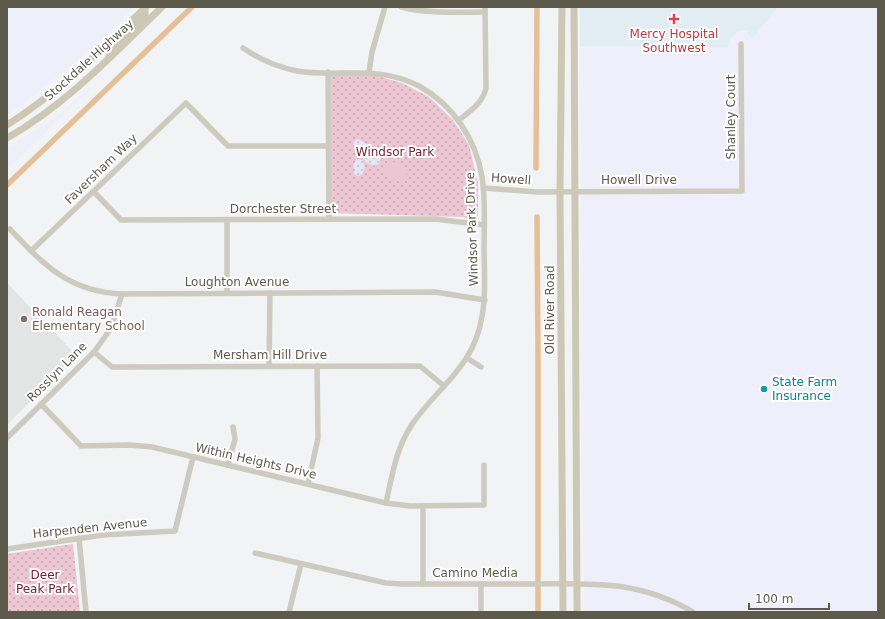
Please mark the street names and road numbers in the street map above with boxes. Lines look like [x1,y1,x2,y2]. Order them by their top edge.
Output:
street label: Stockdale Highway [42,16,136,104]
street label: Shanley Court [724,74,738,159]
street label: Faversham Way [62,131,140,207]
street label: Howell [490,171,532,187]
street label: Windsor Park Drive [463,172,481,286]
street label: Howell Drive [601,173,677,187]
street label: Dorchester Street [230,202,336,216]
street label: Old River Road [543,265,557,355]
street label: Loughton Avenue [185,275,289,289]
street label: Rosslyn Lane [24,339,90,405]
street label: Mersham Hill Drive [213,348,327,362]
street label: Within Heights Drive [194,440,318,482]
street label: Harpenden Avenue [32,515,148,541]
street label: Camino Media [432,566,518,580]

